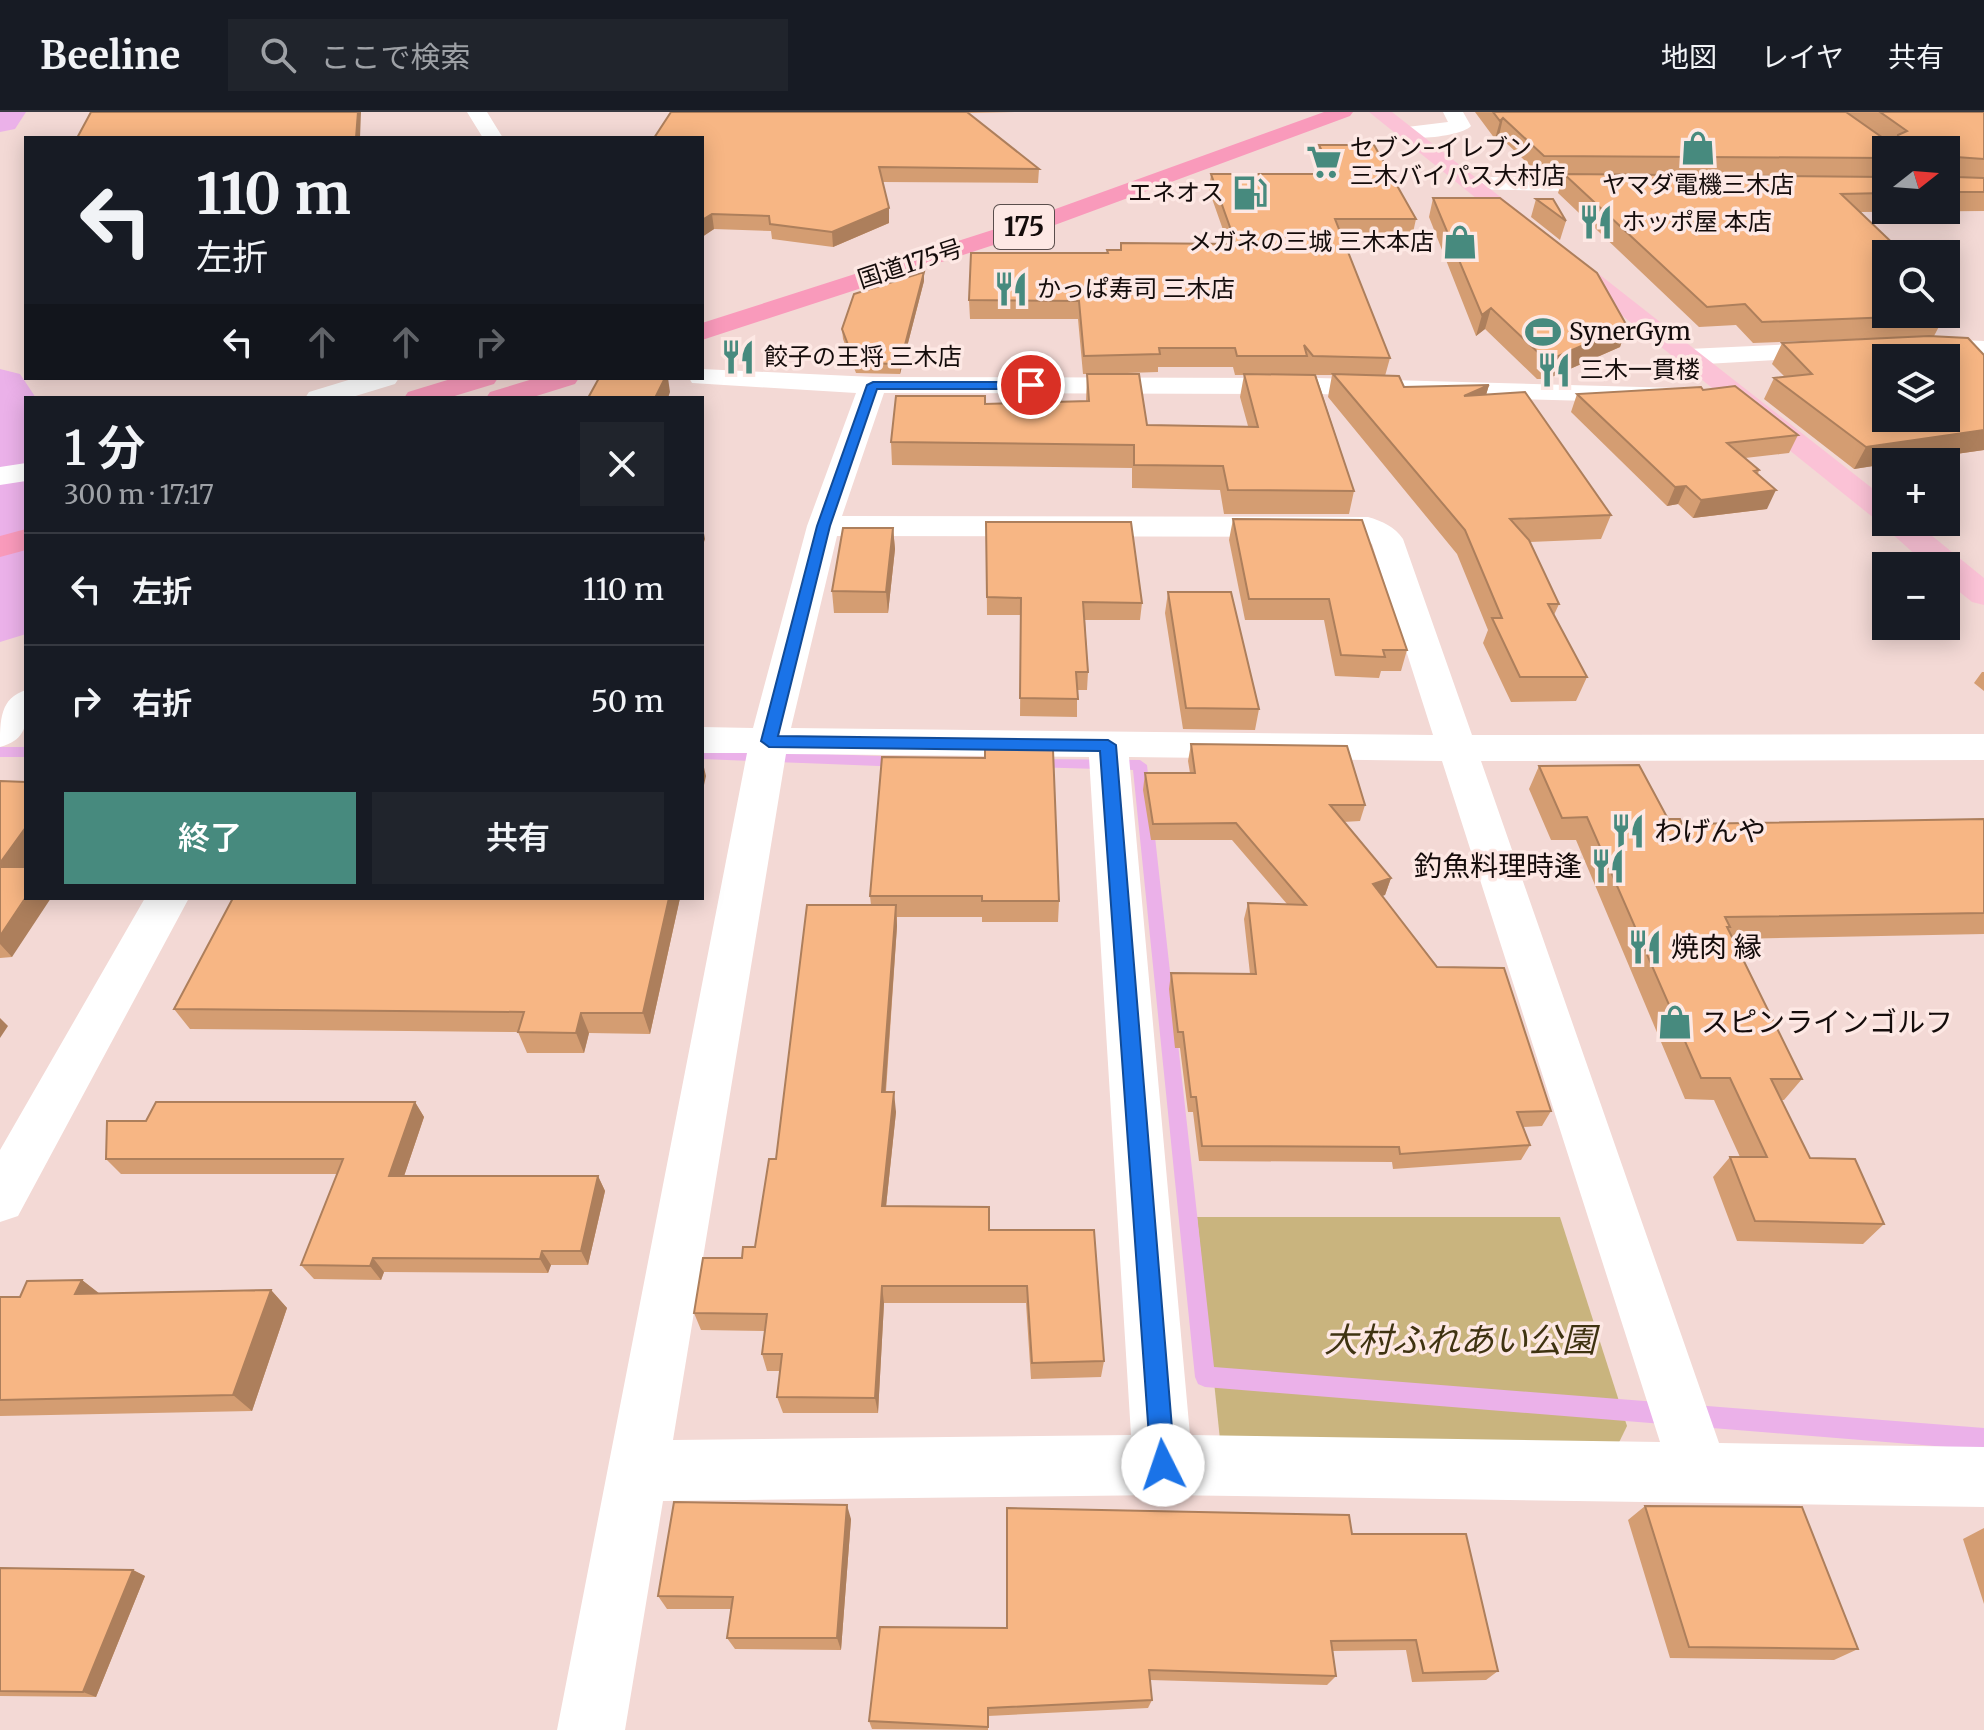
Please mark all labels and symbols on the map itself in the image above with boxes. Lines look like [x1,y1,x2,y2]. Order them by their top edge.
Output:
shop icon: ヤマダ電機三木店 [1679,129,1717,167]
place label: セブン-イレブン 三木バイパス大村店 [1350,132,1566,191]
north arrow [1872,136,1960,224]
supermarket icon: セブン-イレブン 三木バイパス大村店 [1305,143,1343,181]
place label: ヤマダ電機三木店 [1602,169,1794,200]
fuel station icon: エネオス [1231,174,1269,212]
place label: エネオス [1128,177,1224,208]
restaurant icon: ホッポ屋 本店 [1577,203,1615,241]
road number: 175 [994,205,1054,249]
place label: ホッポ屋 本店 [1622,206,1772,237]
shop icon: メガネの三城 三木本店 [1441,223,1479,261]
place label: メガネの三城 三木本店 [1188,226,1434,257]
street label: 国道175号 [853,232,966,295]
restaurant icon: かっぱ寿司 三木店 [992,270,1030,308]
place label: かっぱ寿司 三木店 [1037,273,1235,304]
sports icon: SynerGym [1524,313,1562,351]
place label: SynerGym [1569,316,1691,347]
restaurant icon: 餃子の王将 三木店 [719,338,757,376]
place label: 餃子の王将 三木店 [764,341,962,372]
pin [997,351,1065,419]
restaurant icon: 三木一貫楼 [1535,351,1573,389]
place label: 三木一貫楼 [1580,354,1700,385]
restaurant icon: わげんや [1609,812,1647,850]
place label: わげんや [1654,813,1766,849]
restaurant icon: 釣魚料理時逢 [1589,847,1627,885]
place label: 釣魚料理時逢 [1414,848,1582,884]
restaurant icon: 焼肉 縁 [1626,928,1664,966]
place label: 焼肉 縁 [1671,929,1762,965]
shop icon: スピンラインゴルフ [1656,1003,1694,1041]
place label: スピンラインゴルフ [1701,1004,1953,1040]
park label: 大村ふれあい公園 [1324,1319,1600,1361]
position arrow [1121,1423,1205,1507]

